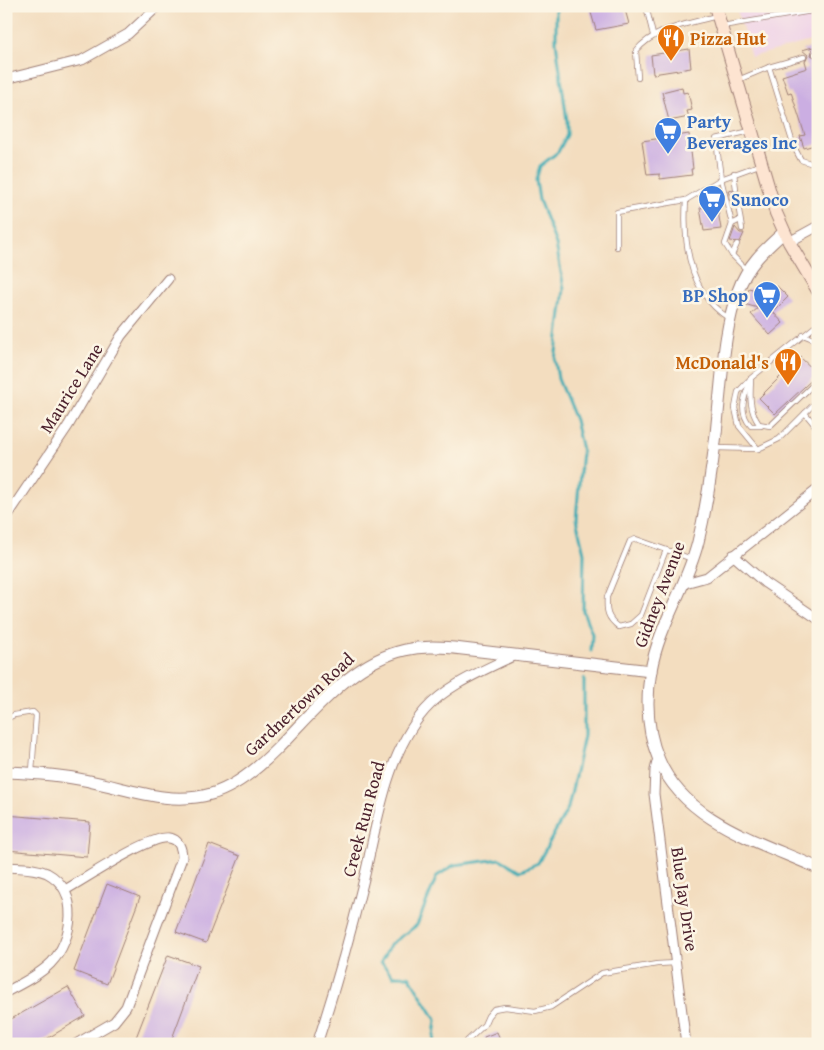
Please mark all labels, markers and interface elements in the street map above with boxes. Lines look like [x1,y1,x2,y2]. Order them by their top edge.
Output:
restaurant icon: Pizza Hut [656,23,686,62]
place label: Pizza Hut [690,25,766,52]
place label: Party Beverages Inc [687,108,797,156]
supermarket icon: Party Beverages Inc [653,116,683,155]
supermarket icon: Sunoco [697,184,727,223]
place label: Sunoco [731,186,789,213]
supermarket icon: BP Shop [752,280,782,319]
place label: BP Shop [683,282,748,309]
street label: Maurice Lane [33,338,109,438]
restaurant icon: McDonald's [773,347,803,386]
place label: McDonald's [675,349,769,376]
street label: Gidney Avenue [626,537,692,651]
street label: Gardnertown Road [238,646,360,762]
street label: Creek Run Road [335,758,392,880]
street label: Blue Jay Drive [664,845,706,953]

